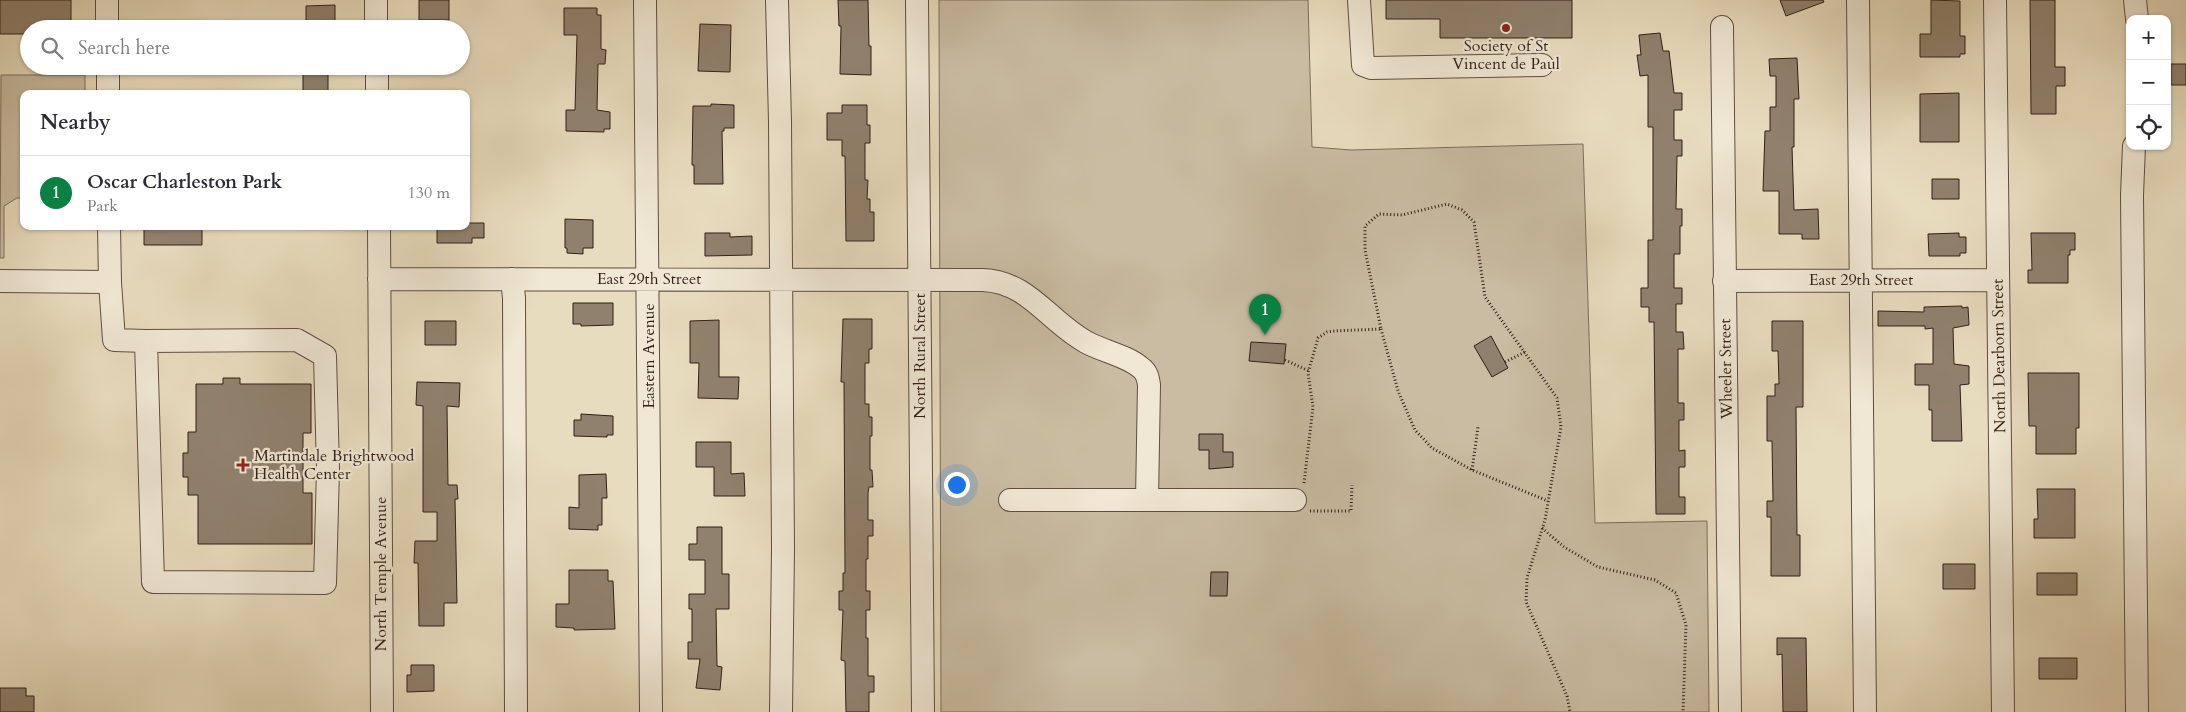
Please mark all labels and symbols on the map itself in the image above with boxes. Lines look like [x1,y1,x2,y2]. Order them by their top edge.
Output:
marker: Society of St Vincent de Paul [1500,22,1512,34]
place label: Society of St Vincent de Paul [1452,35,1560,75]
street label: East 29th Street [597,268,701,290]
street label: East 29th Street [1809,269,1913,291]
street label: North Dearborn Street [1987,279,2011,433]
street label: North Rural Street [909,293,931,419]
pin: 1 [1249,294,1281,335]
street label: Eastern Avenue [638,303,660,409]
street label: Wheeler Street [1714,318,1738,421]
place label: Martindale Brightwood Health Center [254,445,415,485]
marker: Martindale Brightwood Health Center [236,458,250,472]
your location [944,472,970,498]
street label: North Temple Avenue [370,497,392,651]

